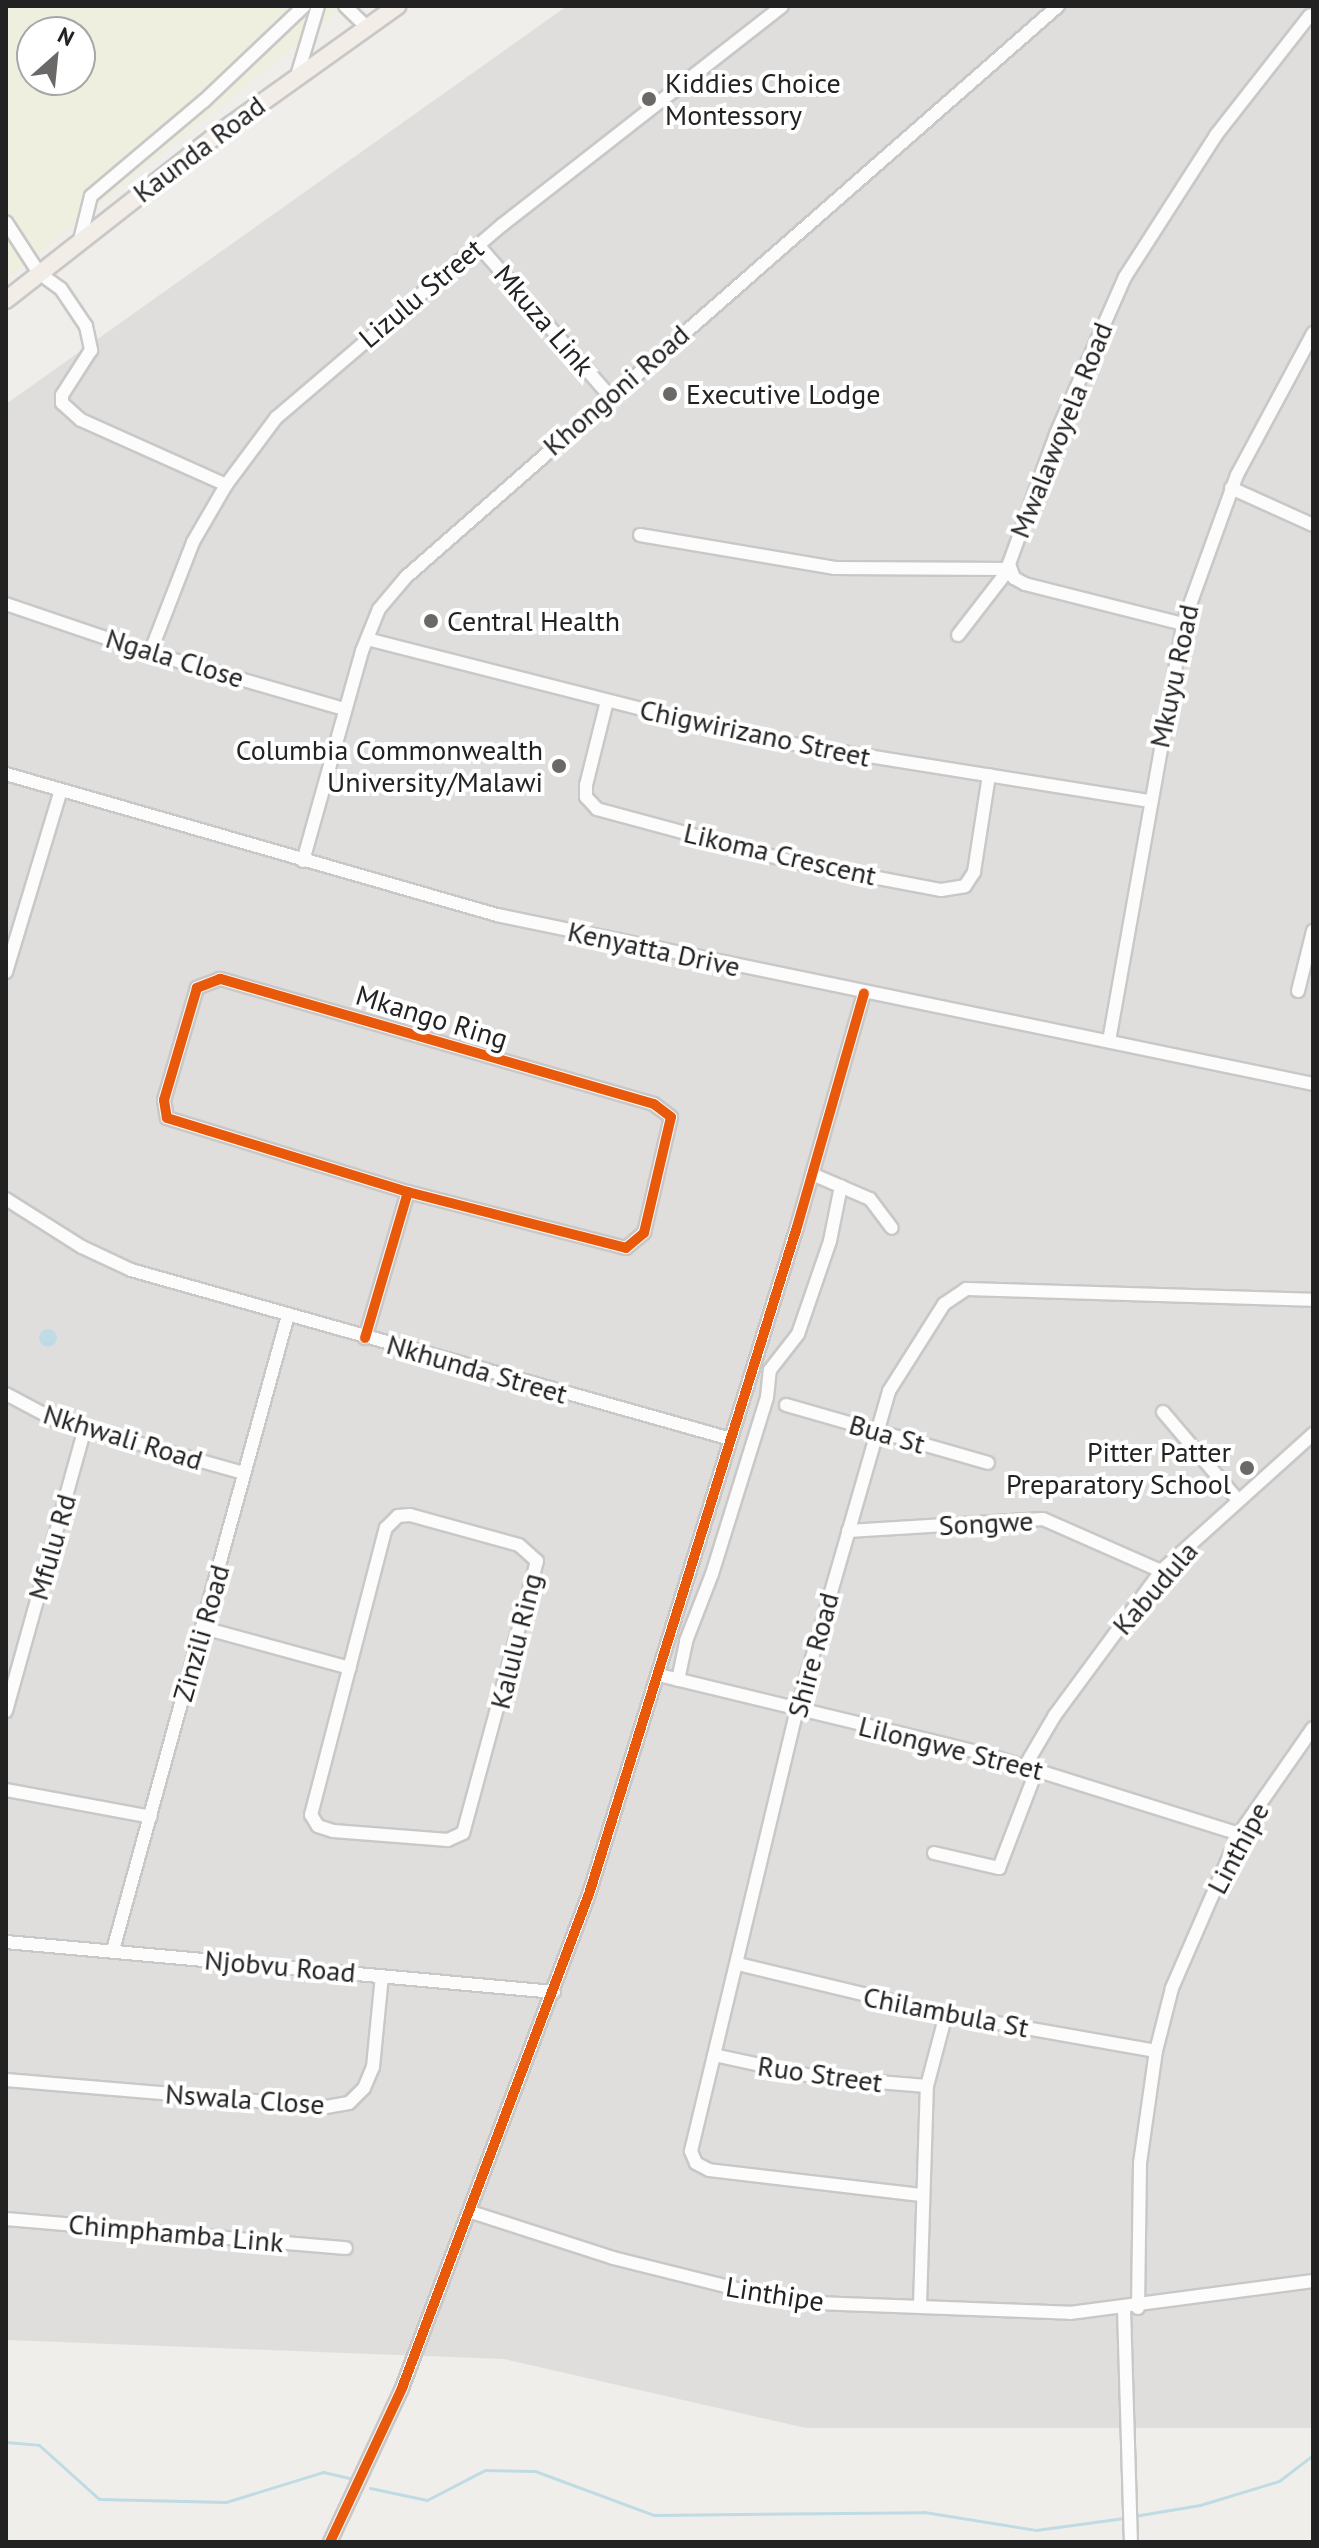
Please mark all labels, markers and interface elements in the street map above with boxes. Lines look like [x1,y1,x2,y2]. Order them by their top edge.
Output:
north arrow [16,16,96,96]
text: N [53,21,79,52]
place label: Kiddies Choice Montessory [665,66,841,132]
street label: Kaunda Road [126,89,272,209]
marker: Kiddies Choice Montessory [640,90,658,108]
street label: Lizulu Street [352,231,490,355]
street label: Mkuza Link [487,258,601,382]
street label: Mwalawoyela Road [1002,317,1120,543]
street label: Khongoni Road [536,318,696,462]
place label: Executive Lodge [686,377,880,411]
marker: Executive Lodge [661,385,679,403]
street label: Mkuyu Road [1142,601,1206,751]
place label: Central Health [447,604,620,638]
marker: Central Health [422,612,440,630]
street label: Ngala Close [102,621,248,695]
street label: Chigwirizano Street [637,692,873,774]
place label: Columbia Commonwealth University/Malawi [236,733,543,799]
marker: Columbia Commonwealth University/Malawi [550,757,568,775]
street label: Likoma Crescent [681,816,879,892]
street label: Kenyatta Drive [565,914,743,984]
street label: Mkango Ring [352,978,512,1056]
street label: Nkhunda Street [383,1327,571,1411]
street label: Nkhwali Road [39,1397,207,1477]
street label: Bua St [845,1407,929,1461]
place label: Pitter Patter Preparatory School [1005,1435,1231,1501]
marker: Pitter Patter Preparatory School [1238,1459,1256,1477]
street label: Mfulu Rd [21,1490,83,1604]
street label: Songwe [938,1504,1034,1542]
street label: Kabudula [1105,1534,1205,1642]
street label: Zinzili Road [165,1561,237,1705]
street label: Kalulu Ring [483,1570,549,1712]
street label: Shire Road [780,1589,846,1721]
street label: Lilongwe Street [855,1709,1047,1787]
street label: Linthipe [1200,1796,1276,1900]
street label: Njobvu Road [203,1943,357,1989]
street label: Chilambula St [860,1980,1032,2044]
street label: Ruo Street [756,2049,884,2099]
street label: Nswala Close [164,2077,326,2121]
street label: Chimphamba Link [67,2207,285,2259]
street label: Linthipe [723,2270,827,2318]

